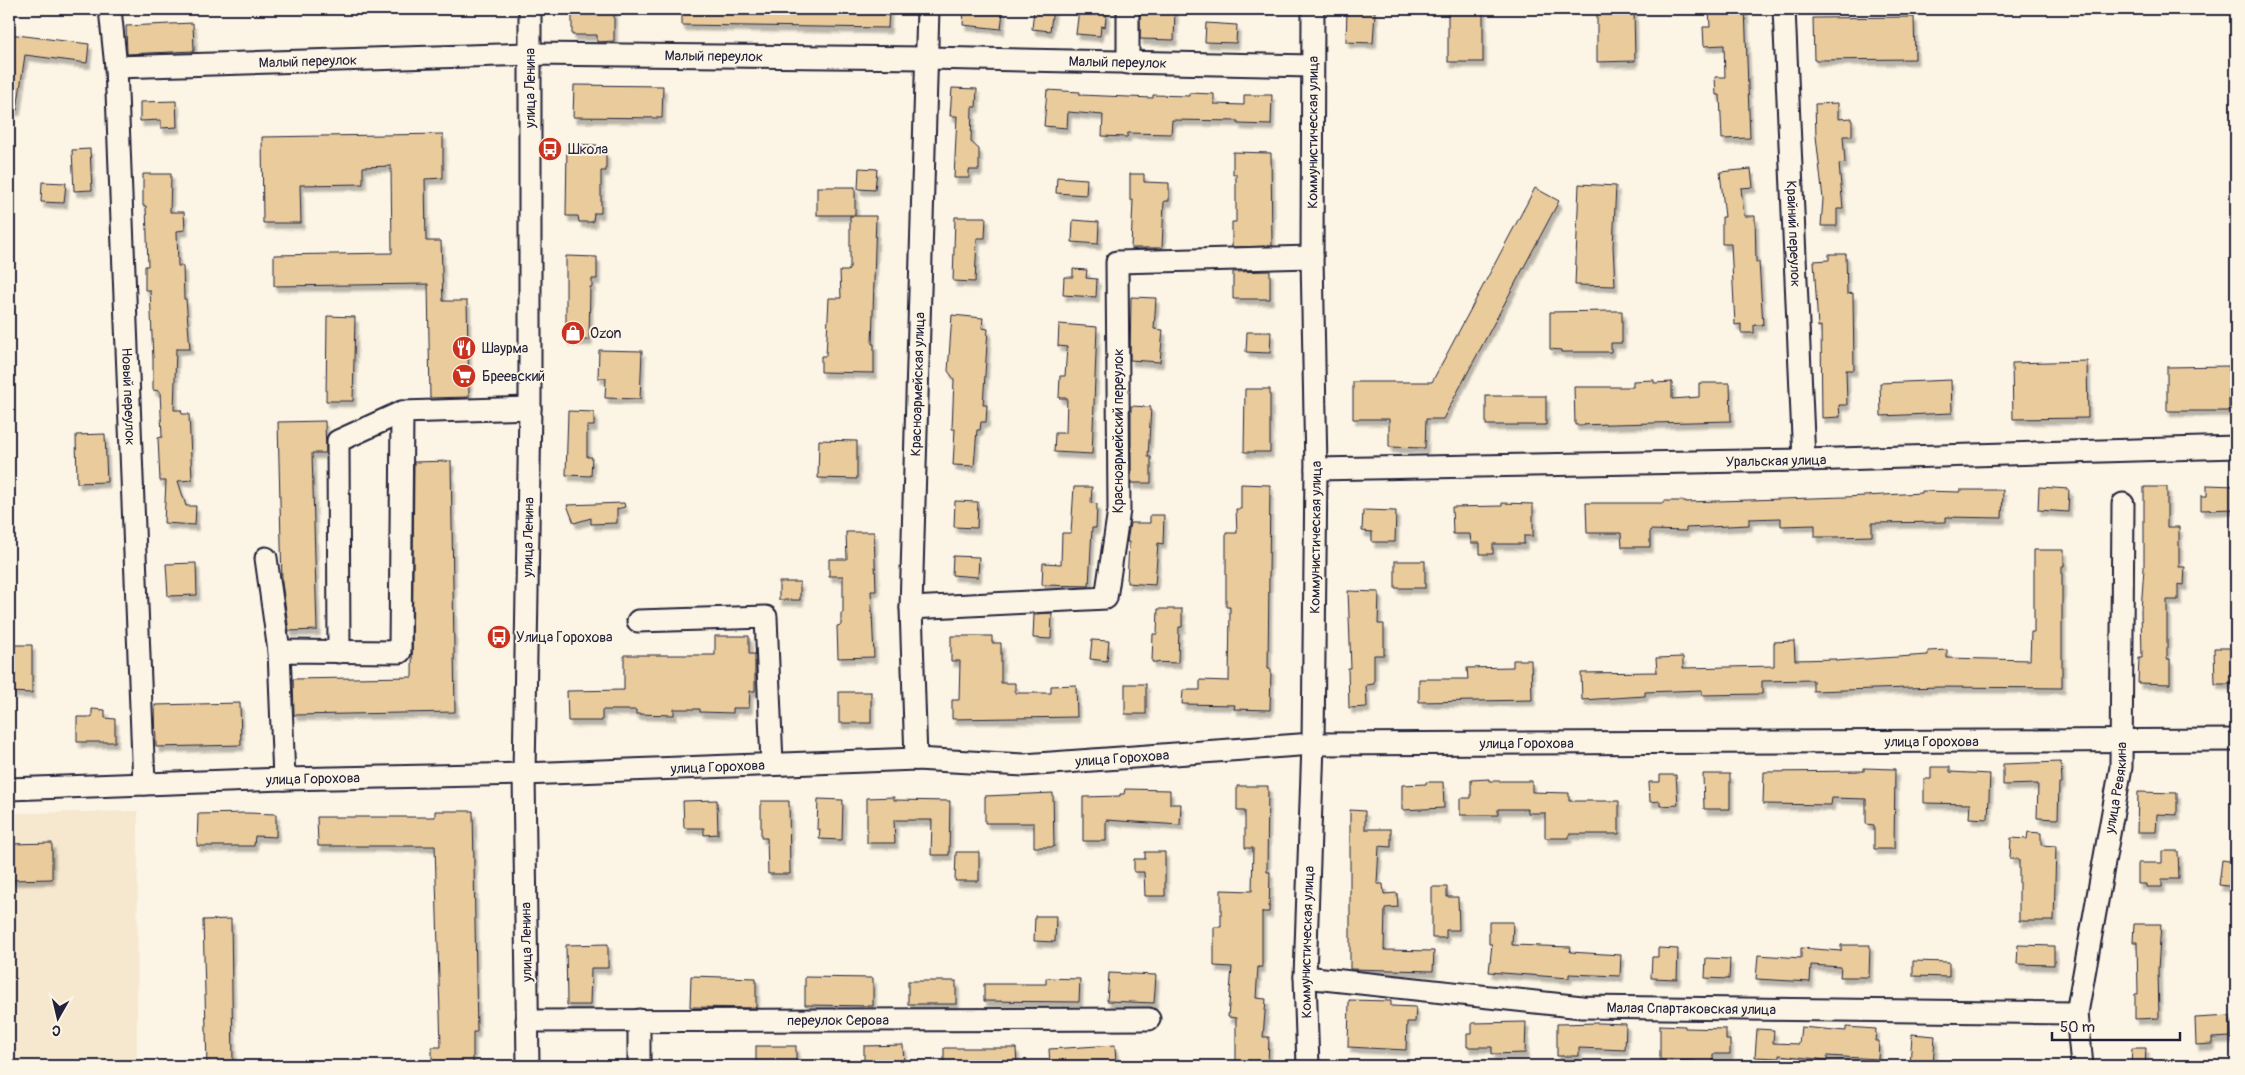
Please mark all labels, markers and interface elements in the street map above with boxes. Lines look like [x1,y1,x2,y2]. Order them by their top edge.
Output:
street label: Малый переулок [664,47,763,65]
street label: улица Ленина [522,48,539,129]
street label: Малый переулок [258,51,357,72]
street label: Малый переулок [1068,53,1167,72]
street label: Коммунистическая улица [1304,56,1322,209]
bus stop icon: Школа [537,136,563,162]
place label: Школа [568,141,608,158]
street label: Крайний переулок [1783,180,1804,287]
street label: Красноармейская улица [907,312,928,457]
shop icon: Ozon [560,320,586,346]
place label: Ozon [590,325,622,342]
restaurant icon: Шаурма [451,335,477,361]
place label: Шаурма [482,340,528,357]
street label: Новый переулок [118,347,139,446]
street label: Красноармейский переулок [1110,349,1127,513]
supermarket icon: Бреевский [451,363,477,389]
place label: Бреевский [482,368,545,385]
street label: Уральская улица [1725,451,1827,470]
street label: Коммунистическая улица [1306,461,1325,614]
street label: улица Ленина [519,497,538,578]
bus stop icon: Улица Горохова [486,624,512,650]
place label: Улица Горохова [516,629,613,646]
street label: улица Горохова [1883,733,1979,751]
street label: улица Горохова [1478,735,1574,752]
street label: улица Ревякина [2101,742,2130,836]
street label: улица Горохова [1073,746,1170,770]
street label: улица Горохова [669,757,765,777]
street label: улица Горохова [264,769,360,789]
street label: Коммунистическая улица [1297,865,1318,1019]
street label: улица Ленина [517,902,536,983]
north arrow [32,992,82,1042]
street label: Малая Спартаковская улица [1606,999,1776,1018]
scale bar [2052,1010,2180,1042]
street label: переулок Серова [787,1012,889,1029]
text: 50 m [2060,1018,2095,1037]
text: С [50,1021,62,1039]

